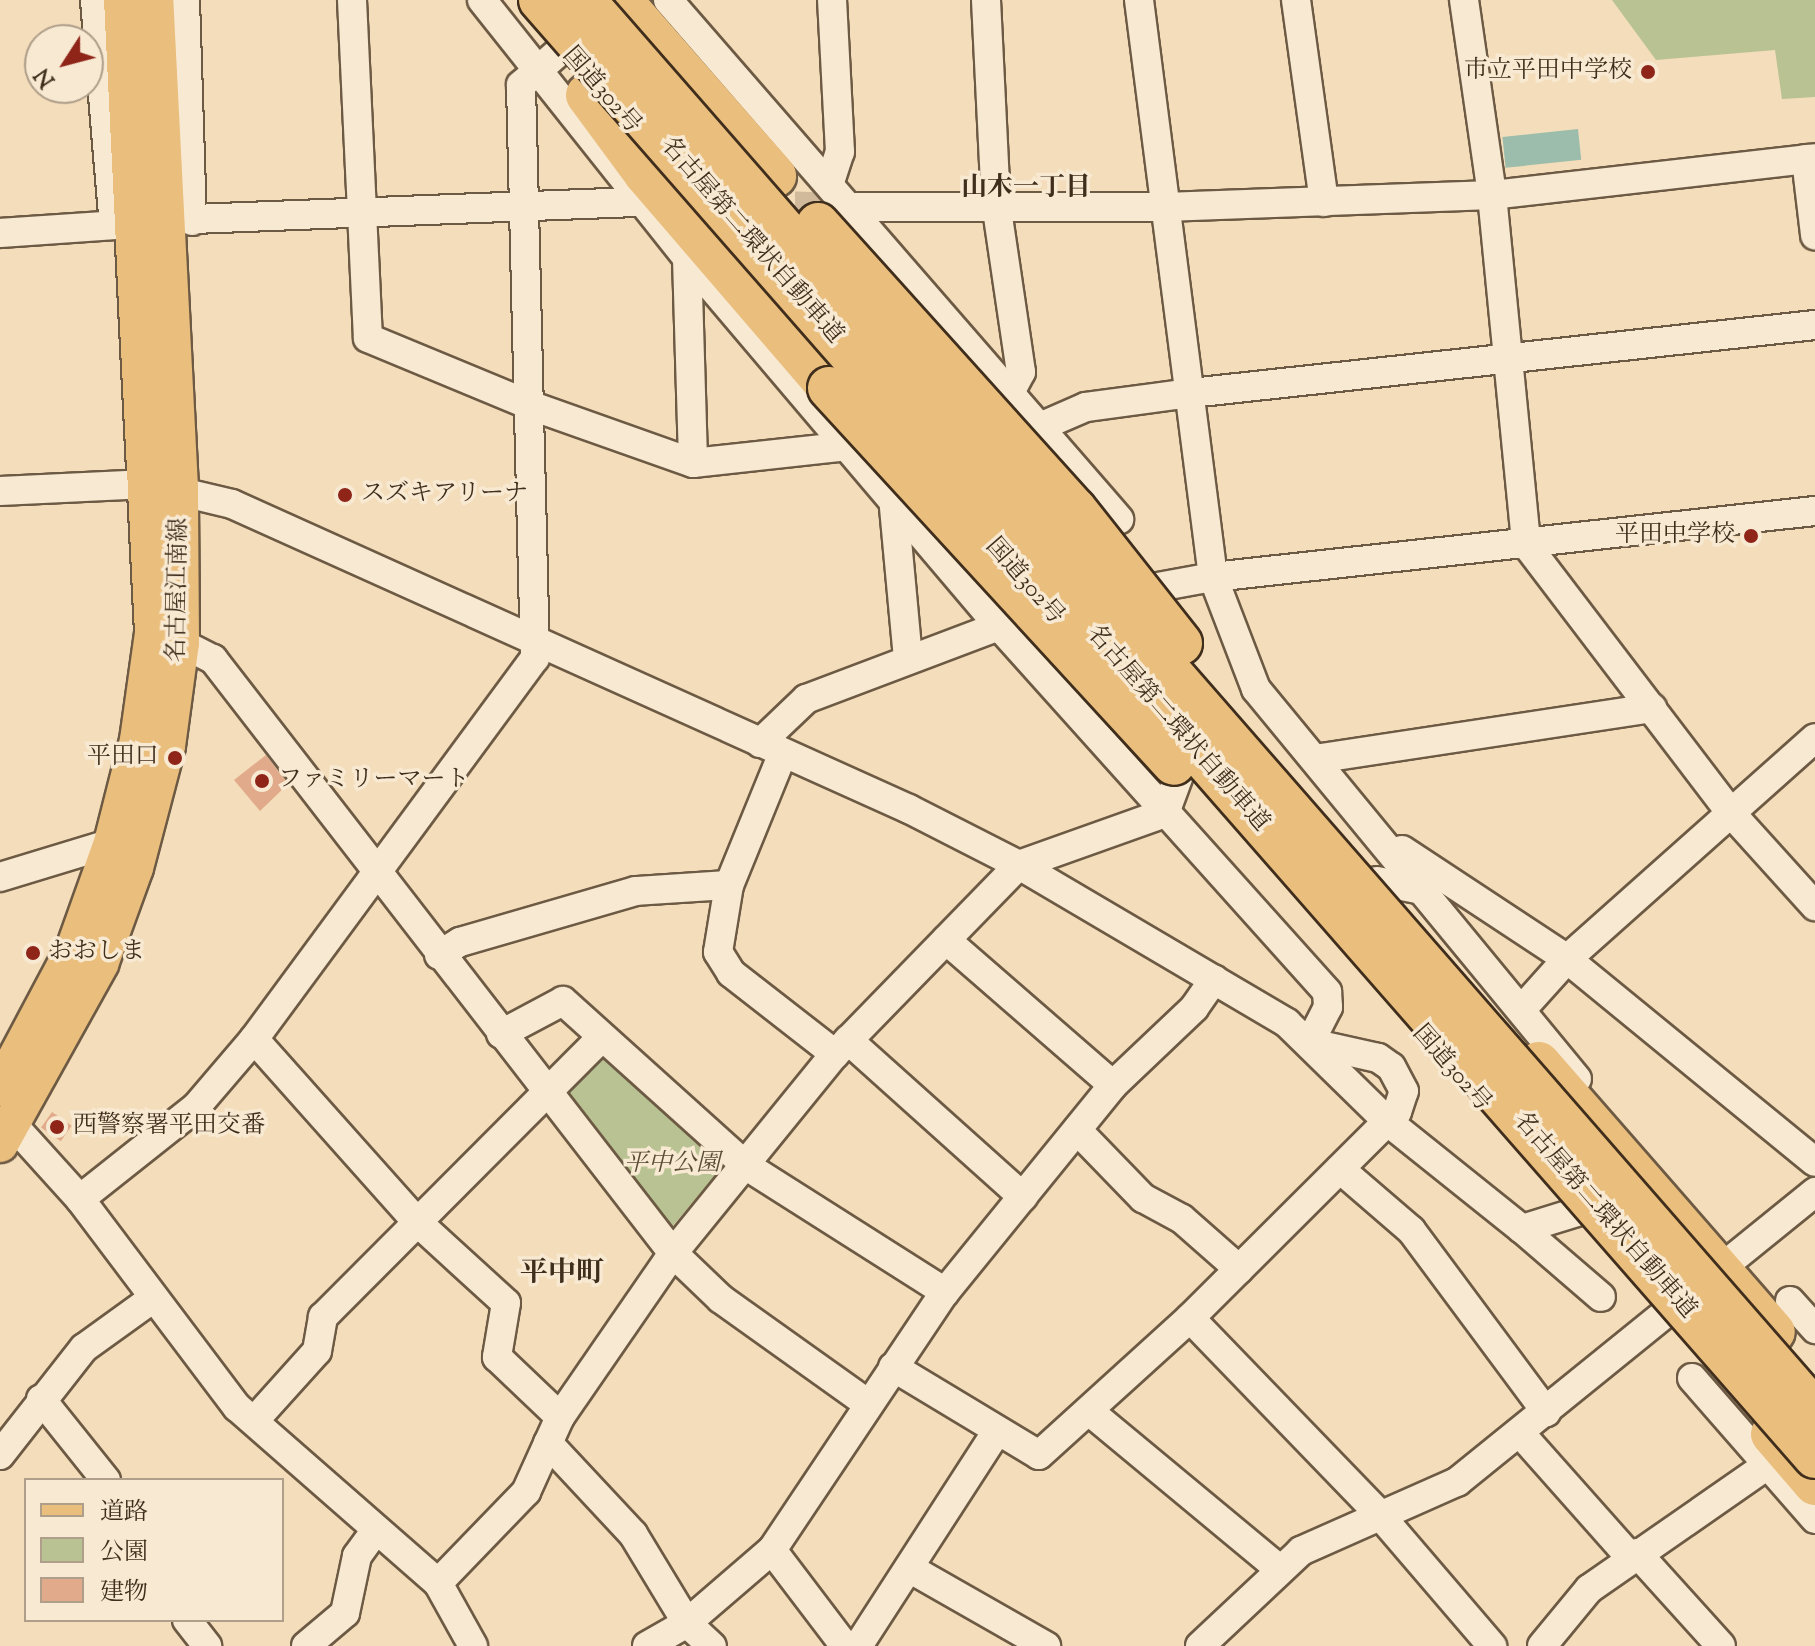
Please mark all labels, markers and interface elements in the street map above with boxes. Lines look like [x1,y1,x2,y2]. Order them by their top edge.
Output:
north arrow [24,24,104,104]
street label: 国道302号 [556,42,646,140]
place label: 市立平田中学校 [1464,58,1632,86]
text: N [28,60,64,93]
marker: 市立平田中学校 [1639,63,1657,81]
street label: 名古屋第二環状自動車道 [654,132,848,350]
district label: 山木一丁目 [961,173,1091,205]
place label: スズキアリーナ [361,481,529,509]
marker: スズキアリーナ [336,486,354,504]
street label: 名古屋江南線 [163,518,195,662]
place label: 平田中学校 [1615,522,1735,550]
marker: 平田中学校 [1742,527,1760,545]
street label: 国道302号 [979,533,1069,631]
street label: 名古屋第二環状自動車道 [1080,620,1274,838]
place label: 平田口 [87,744,159,772]
marker: 平田口 [166,749,184,767]
place label: ファミリーマート [278,767,470,795]
marker: ファミリーマート [253,772,271,790]
place label: おおしま [49,939,145,967]
marker: おおしま [24,944,42,962]
street label: 国道302号 [1406,1020,1496,1118]
street label: 名古屋第二環状自動車道 [1507,1107,1701,1325]
place label: 西警察署平田交番 [73,1113,265,1141]
marker: 西警察署平田交番 [48,1118,66,1136]
park label: 平中公園 [624,1151,720,1179]
district label: 平中町 [520,1257,604,1291]
legend [24,1478,284,1622]
text: 道路 [100,1496,148,1530]
text: 公園 [100,1536,148,1570]
text: 建物 [100,1576,148,1610]

